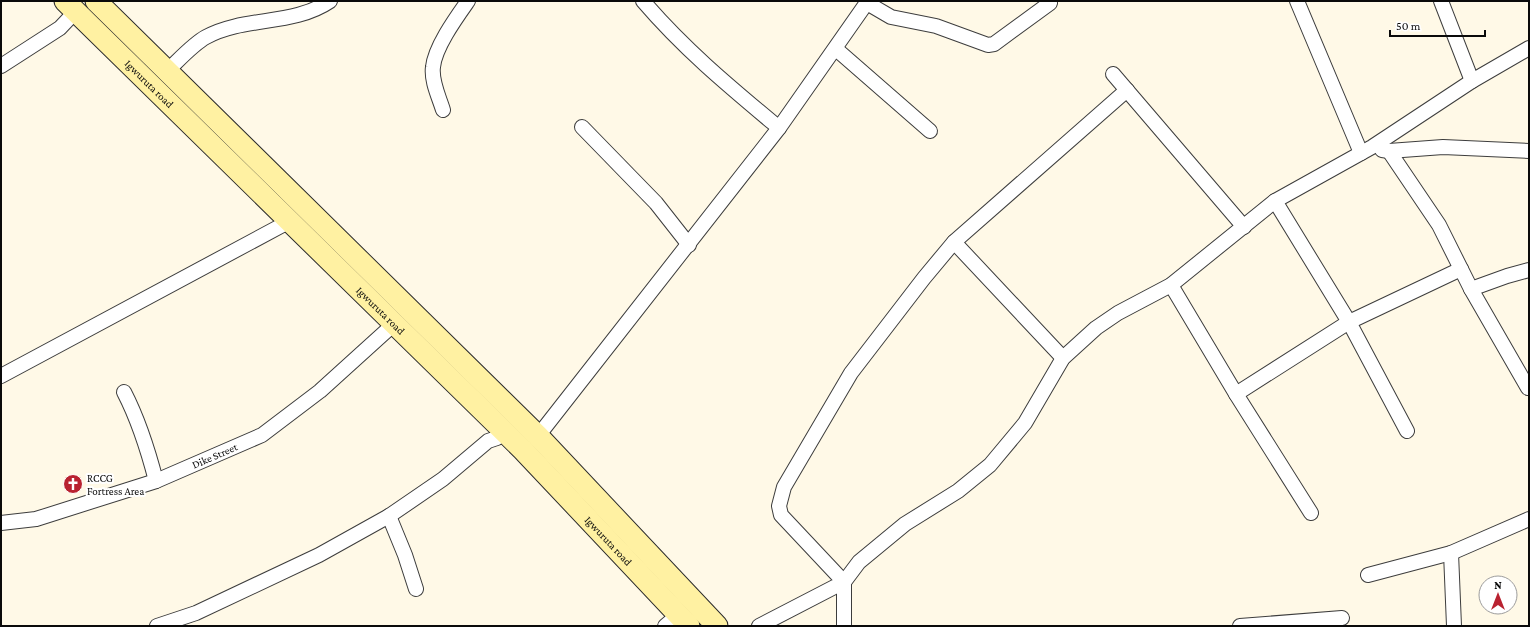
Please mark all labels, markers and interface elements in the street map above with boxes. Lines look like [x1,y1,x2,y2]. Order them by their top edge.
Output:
scale bar [1390,12,1485,38]
text: 50 m [1396,19,1421,33]
street label: Igwuruta road [122,57,176,110]
street label: Igwuruta road [354,284,408,337]
street label: Dike Street [190,440,239,471]
place label: RCCG Fortress Area [87,472,144,497]
church icon: RCCG Fortress Area [62,473,84,495]
street label: Igwuruta road [582,514,635,568]
north arrow [1478,575,1518,615]
text: N [1494,579,1502,591]

